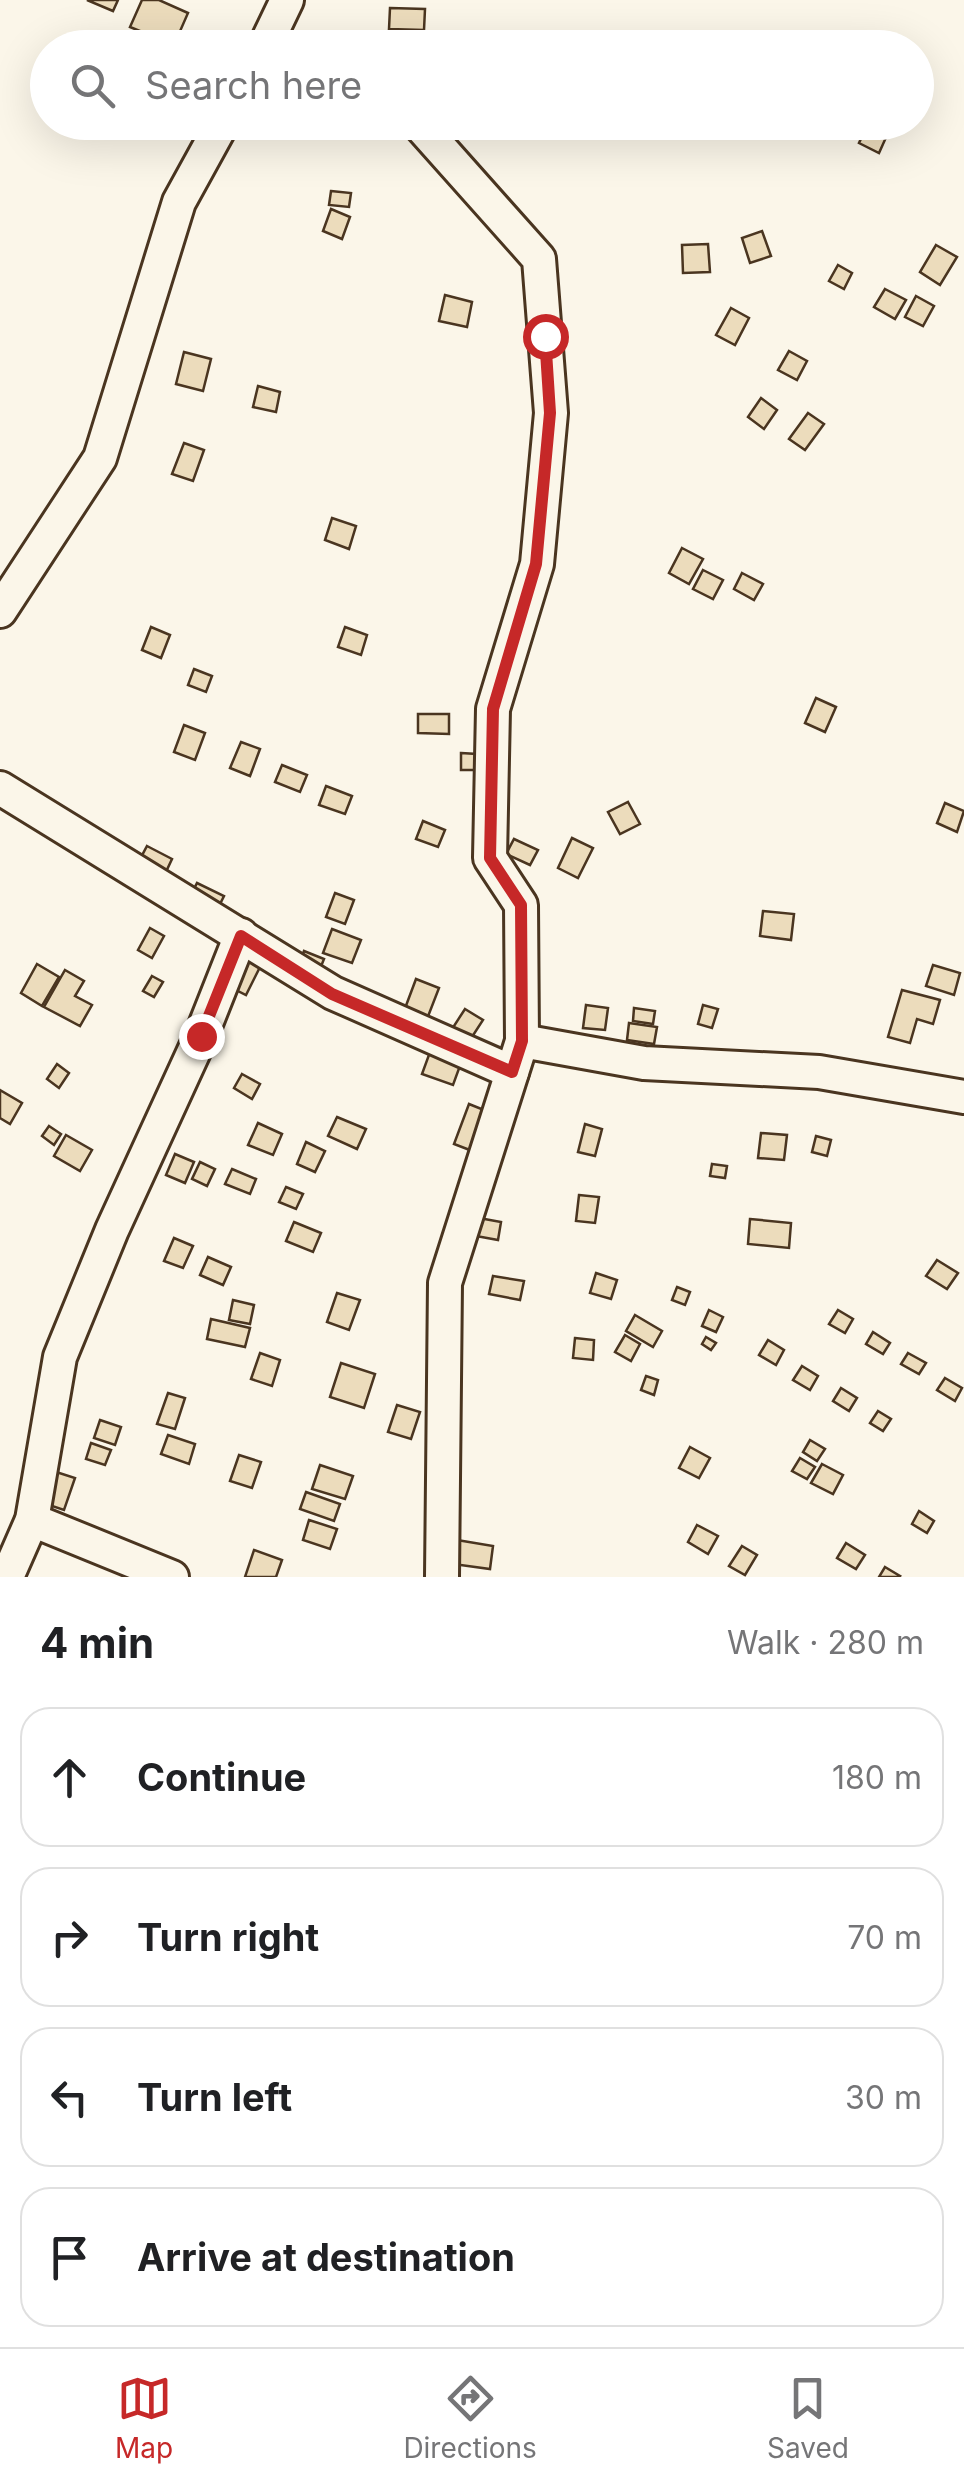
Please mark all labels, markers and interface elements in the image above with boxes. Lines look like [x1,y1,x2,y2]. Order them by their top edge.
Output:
search box [30,30,934,140]
icon: search [65,58,120,113]
text: Search here [145,62,362,108]
route start [523,314,569,360]
route end [179,1014,225,1060]
text: 4 min [40,1617,154,1668]
text: Walk · 280 m [727,1623,924,1662]
icon: ahead [42,1750,97,1805]
text: Continue [137,1754,306,1800]
text: 180 m [832,1758,922,1797]
icon: right [42,1910,97,1965]
text: Turn right [137,1914,319,1960]
text: 70 m [847,1918,922,1957]
icon: left [42,2070,97,2125]
text: Turn left [137,2074,292,2120]
text: 30 m [845,2078,922,2117]
icon: arrive [42,2230,97,2285]
text: Arrive at destination [137,2234,515,2280]
tab: Map [115,2371,173,2465]
tab: Directions [403,2371,537,2465]
tab: Saved [767,2371,849,2465]

